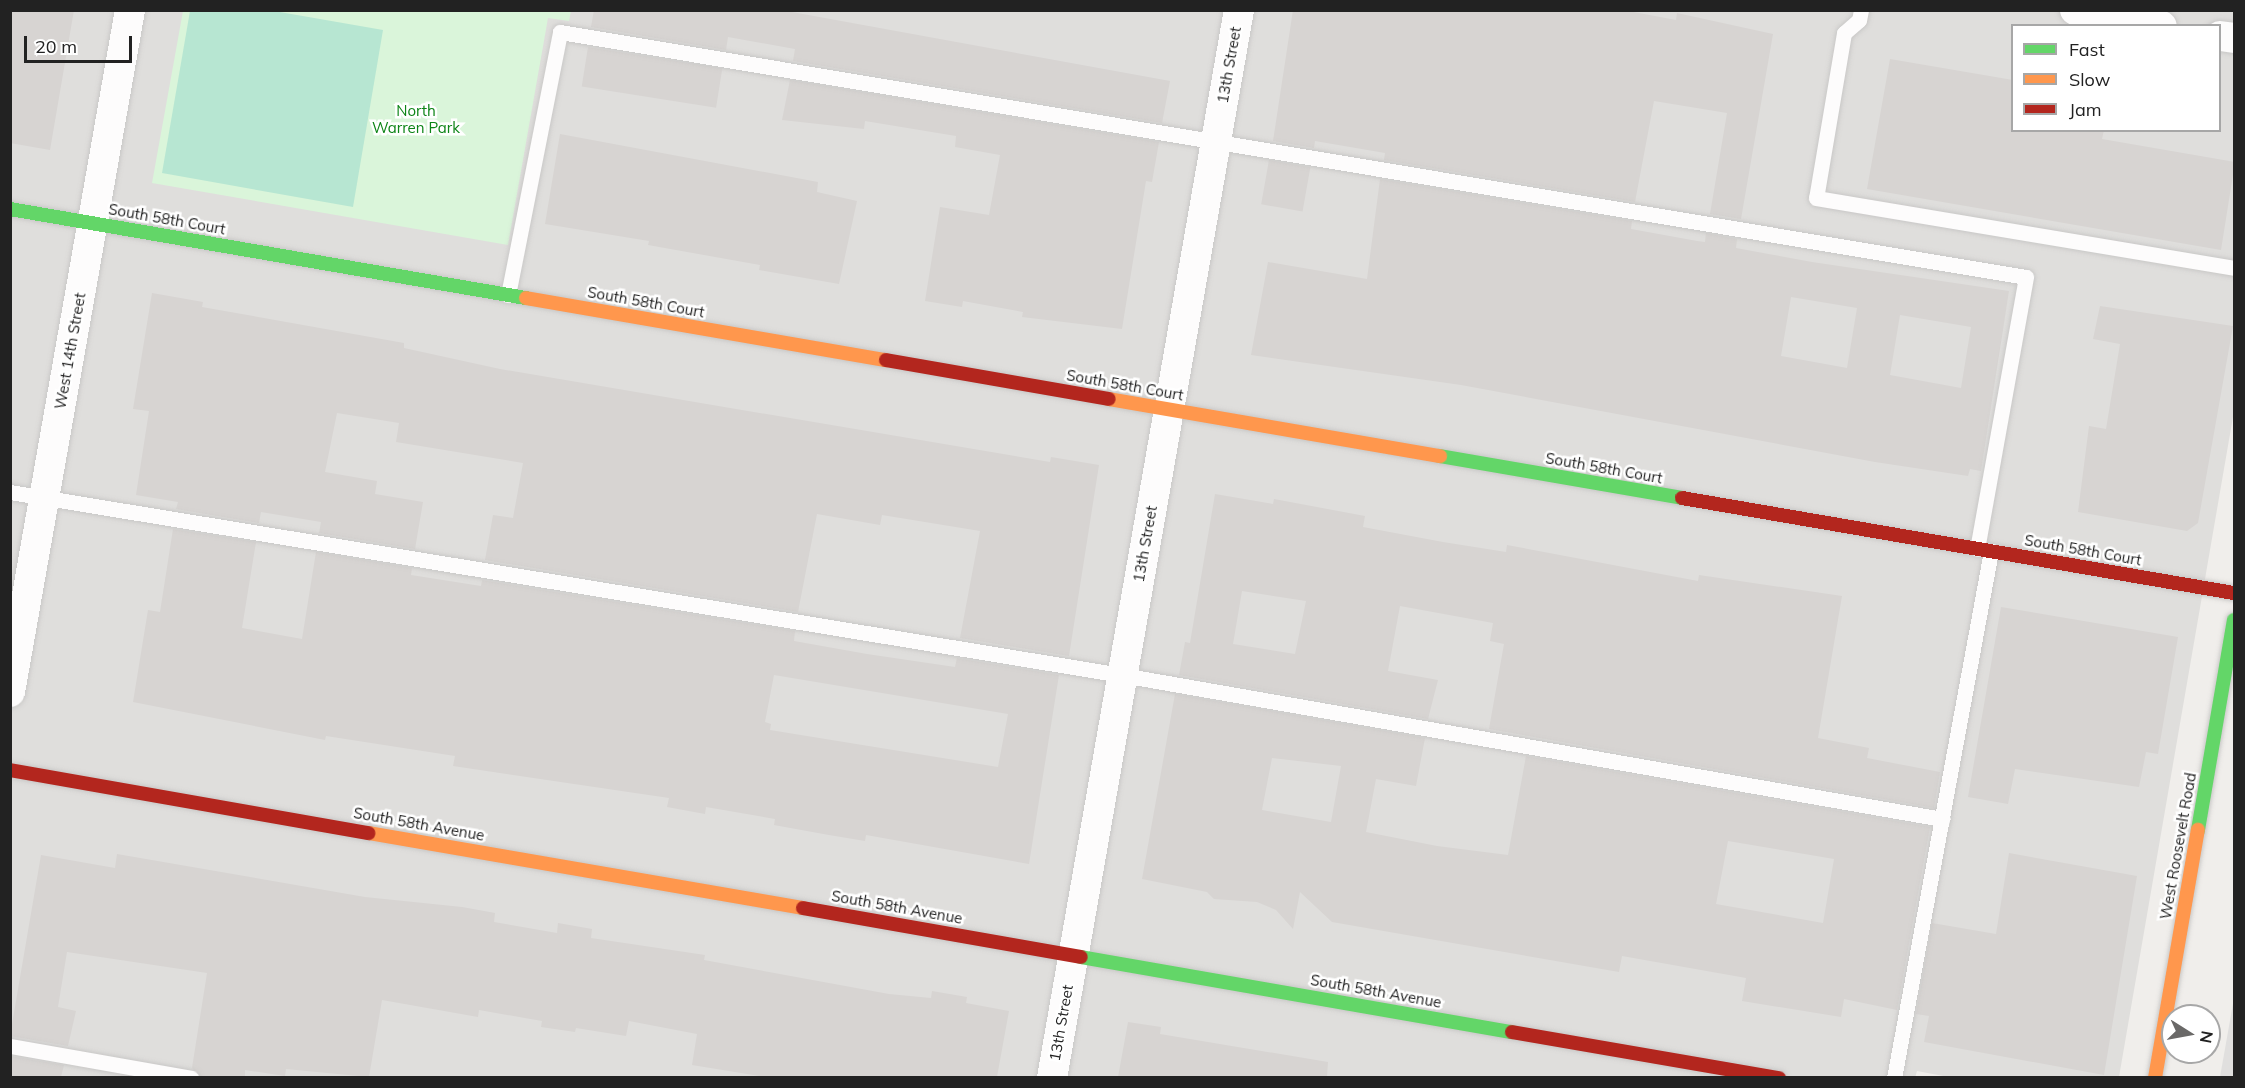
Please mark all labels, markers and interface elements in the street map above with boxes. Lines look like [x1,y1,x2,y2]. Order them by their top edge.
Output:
scale bar [27,24,135,62]
legend [2011,24,2221,132]
street label: 13th Street [1213,25,1245,105]
text: 20 m [35,35,77,58]
text: Fast [2069,38,2105,61]
text: Slow [2069,68,2110,91]
text: Jam [2069,98,2102,121]
park label: North Warren Park [372,101,460,136]
street label: South 58th Court [107,200,227,238]
street label: South 58th Court [586,283,706,321]
street label: West 14th Street [51,291,89,411]
street label: South 58th Court [1065,366,1185,404]
street label: South 58th Court [1544,449,1664,487]
street label: 13th Street [1129,504,1161,584]
street label: South 58th Court [2023,531,2143,569]
street label: West Roosevelt Road [2156,771,2200,921]
street label: South 58th Avenue [352,804,486,844]
street label: South 58th Avenue [830,887,964,927]
street label: South 58th Avenue [1309,971,1443,1011]
street label: 13th Street [1045,983,1077,1063]
north arrow [2161,1004,2221,1064]
text: N [2196,1029,2218,1045]

